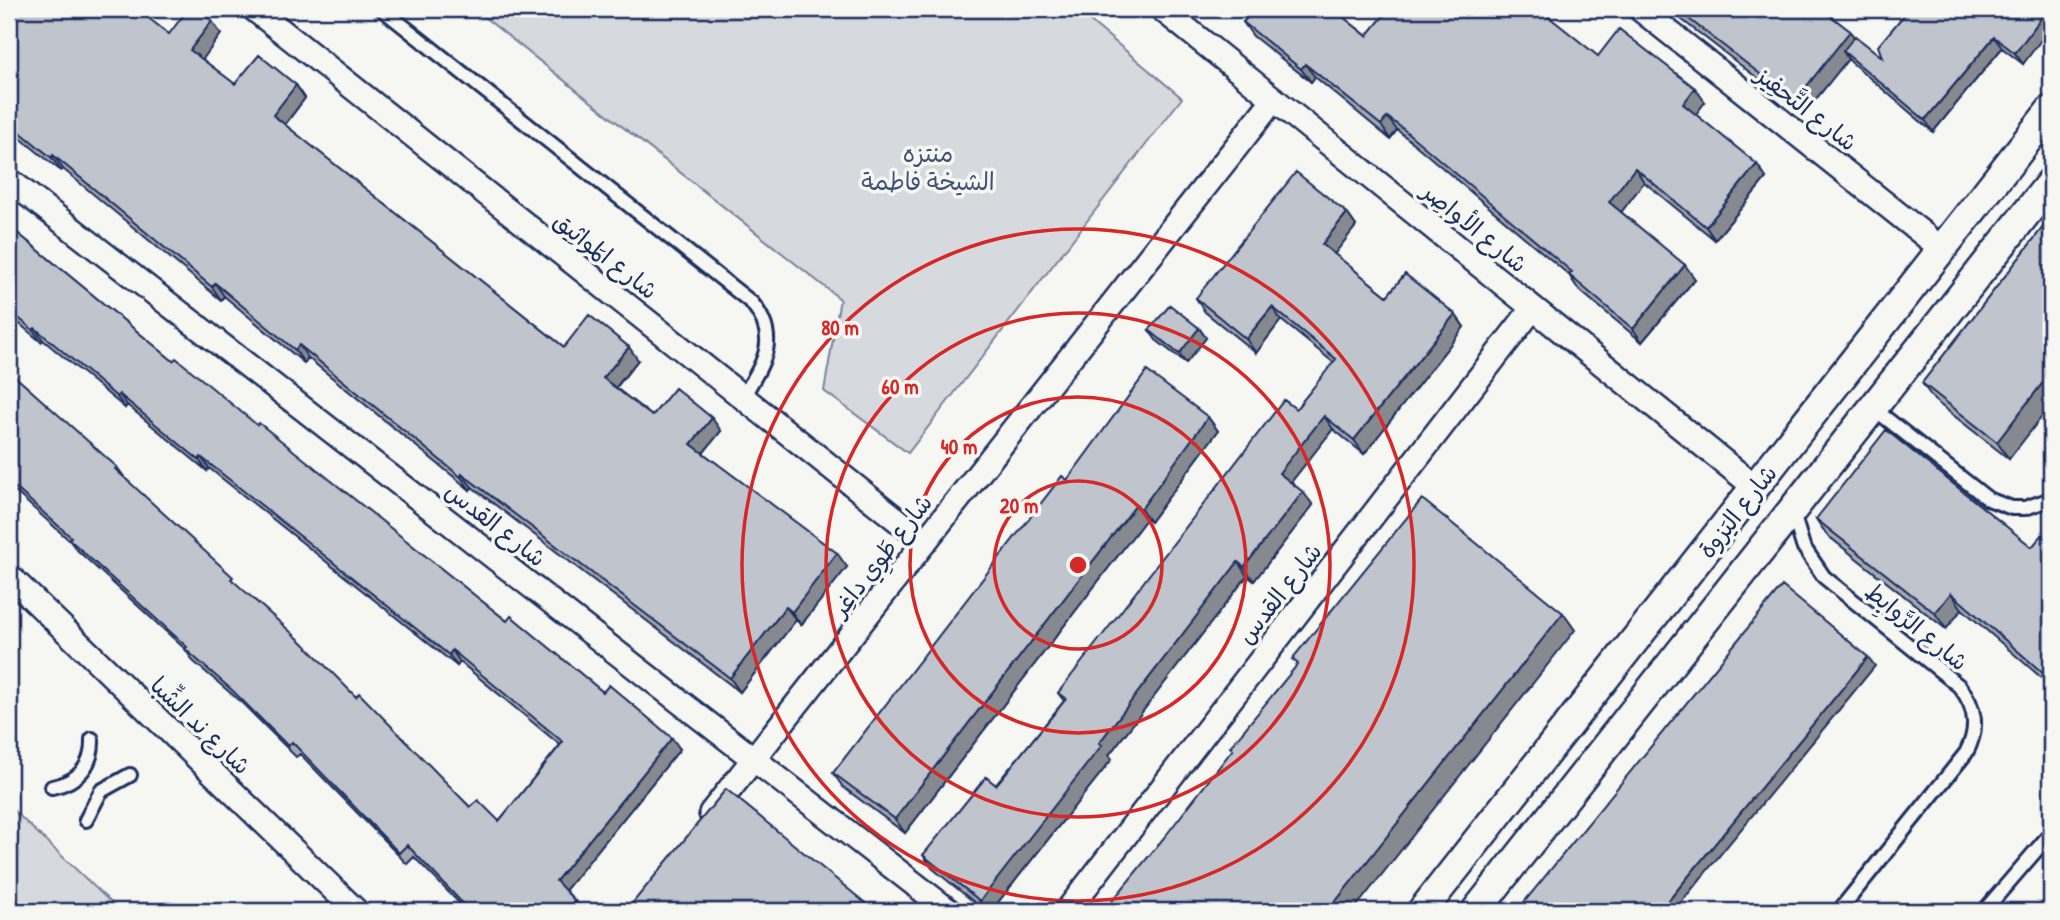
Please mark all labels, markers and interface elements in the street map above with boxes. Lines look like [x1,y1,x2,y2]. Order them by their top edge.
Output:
street label: شارع التَّحفِيز [1747,57,1864,159]
park label: منتزه الشيخة فاطمة [861,137,995,197]
street label: شارع الأواصِر [1413,173,1534,281]
street label: شارع المَواثِيق [546,204,665,307]
text: 80 m [821,313,859,342]
text: 60 m [882,372,918,401]
text: 40 m [941,432,977,461]
street label: شارع اليَزوة [1690,458,1785,566]
street label: شارع القدس [438,474,553,575]
street label: شارع طَوِي داغِر [822,487,942,627]
text: 20 m [1000,491,1038,520]
street label: شارع القدس [1229,536,1330,651]
centre of rings [1066,553,1090,577]
street label: شارع الرَّوابِط [1856,575,1975,681]
street label: شارع ند الشِّبا [142,668,259,782]

